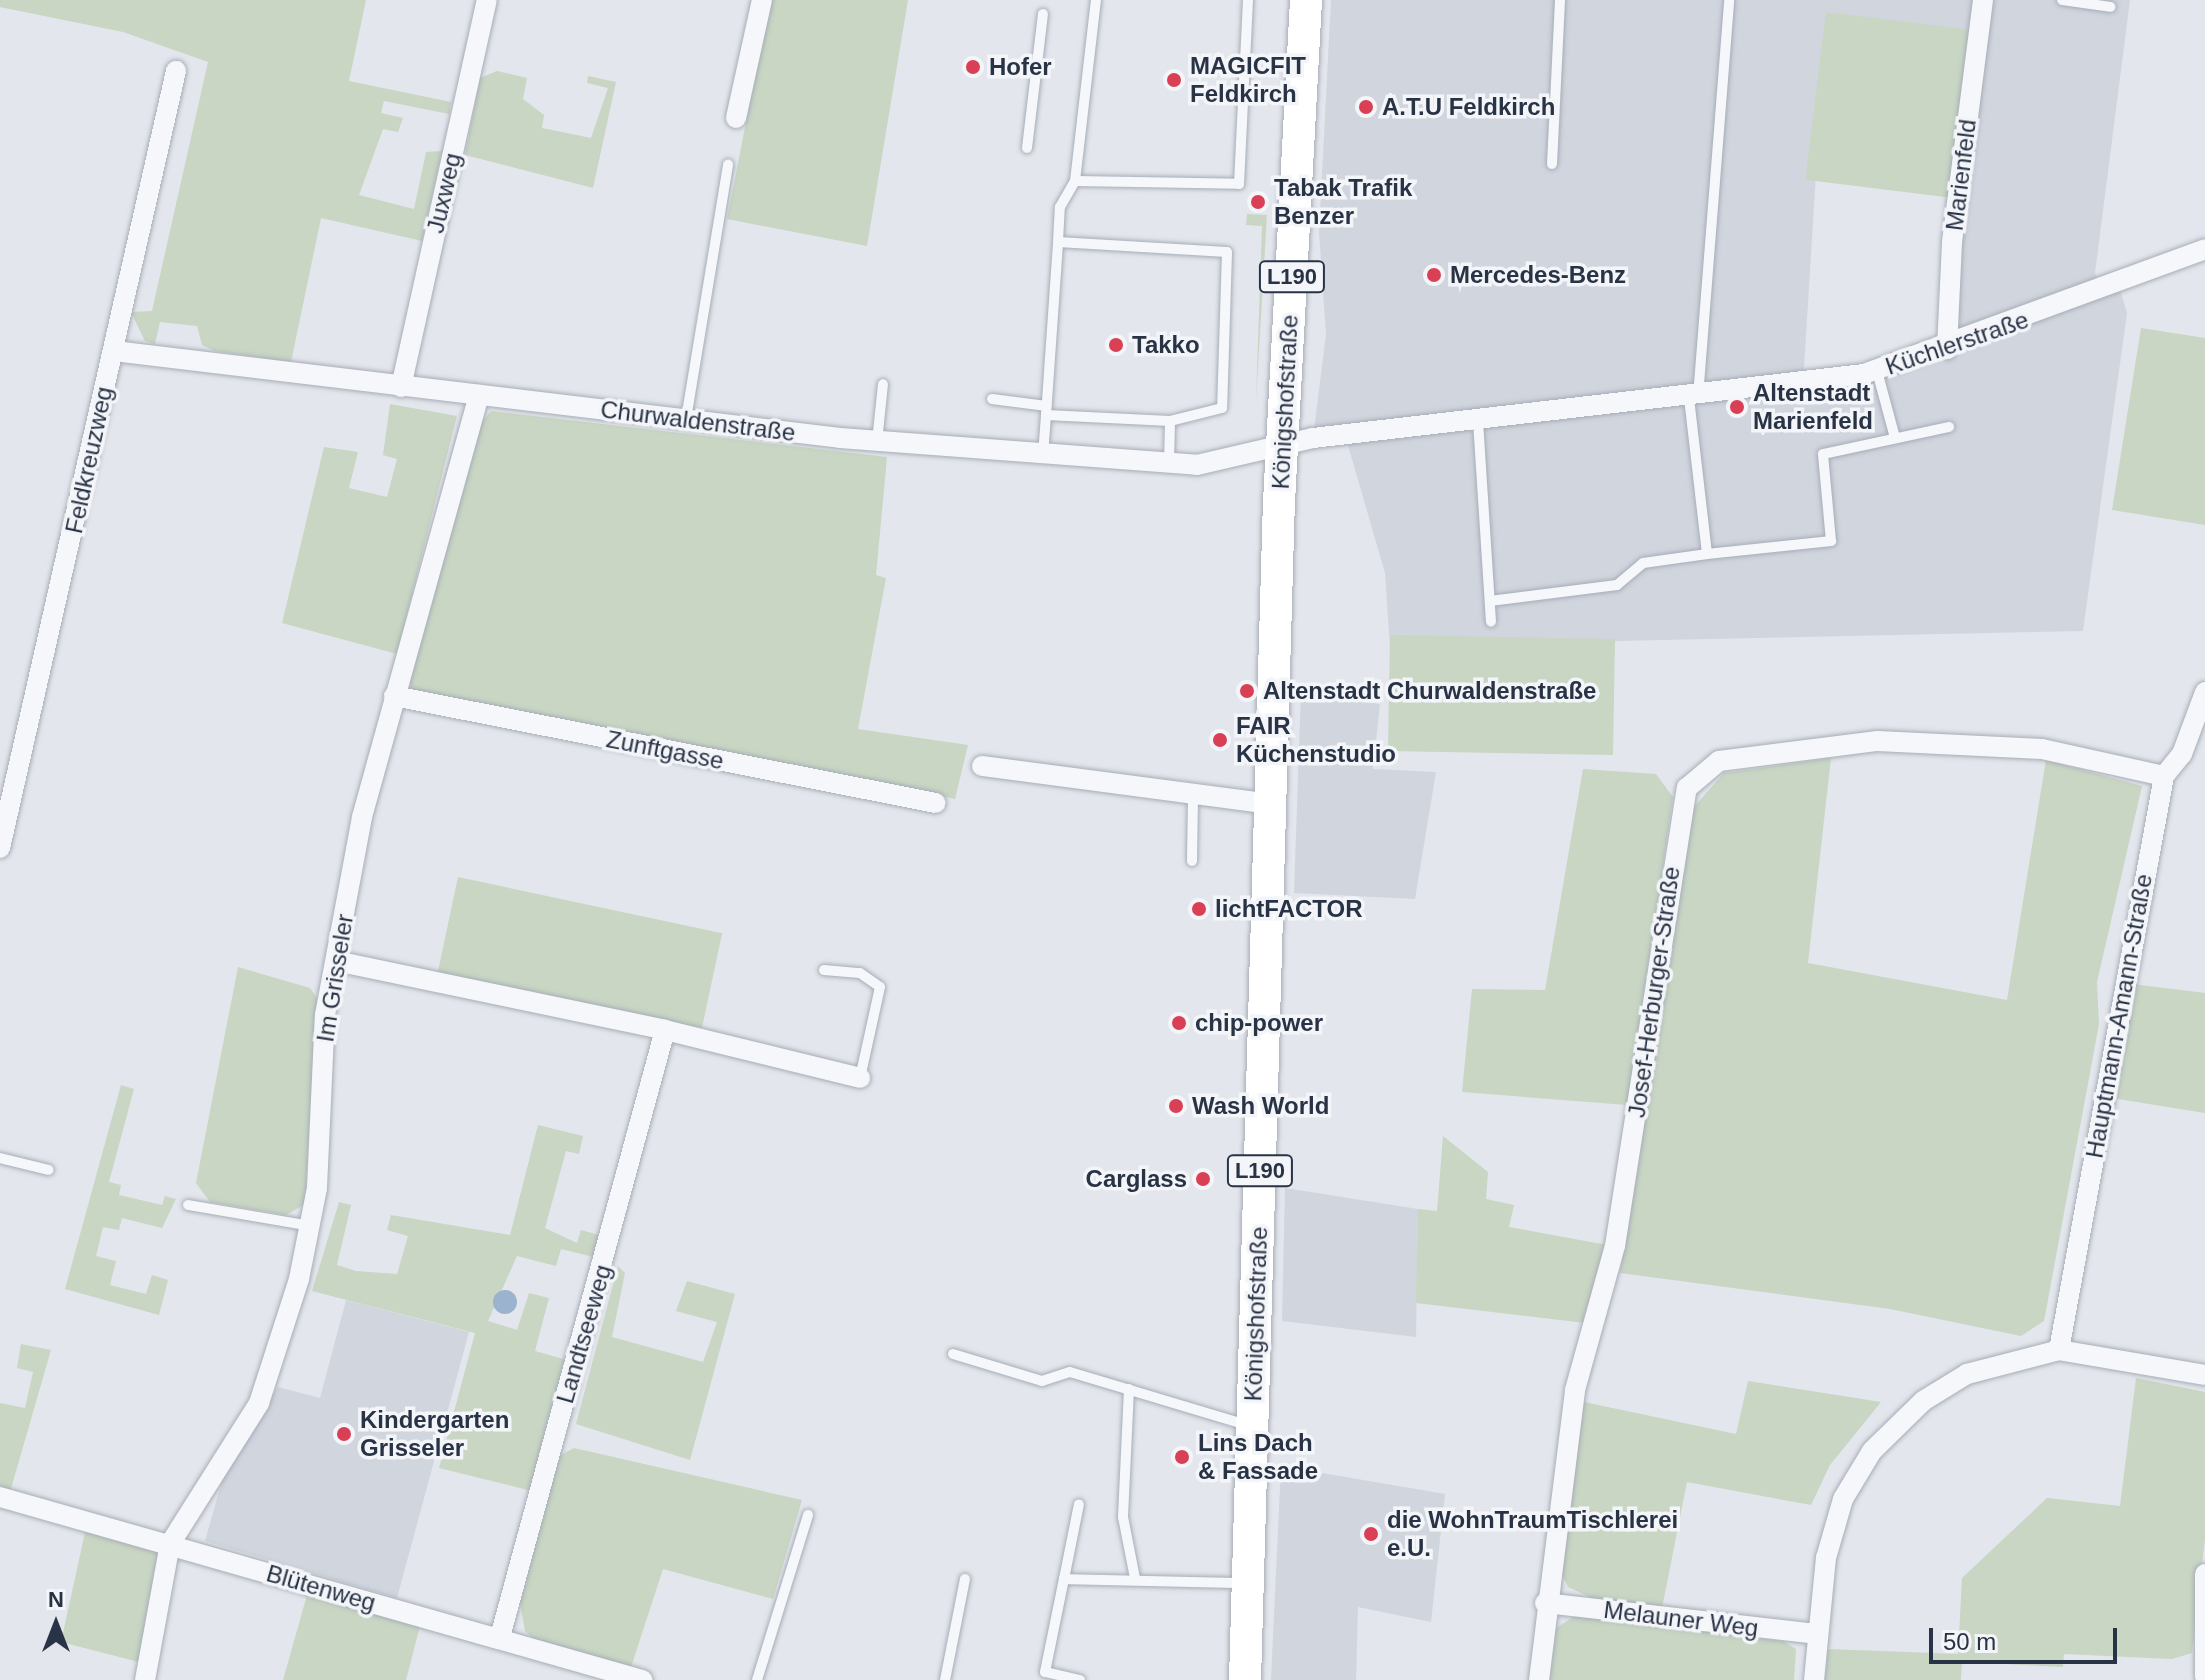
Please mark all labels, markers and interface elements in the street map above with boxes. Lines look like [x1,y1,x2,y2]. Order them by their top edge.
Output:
place label: MAGICFIT Feldkirch [1190,52,1306,108]
place label: Hofer [989,53,1052,81]
marker: Hofer [964,58,982,76]
marker: MAGICFIT Feldkirch [1165,71,1183,89]
place label: A.T.U Feldkirch [1382,93,1555,121]
marker: A.T.U Feldkirch [1357,98,1375,116]
street label: Marienfeld [1940,118,1982,232]
street label: Juxweg [421,150,467,236]
place label: Tabak Trafik Benzer [1274,174,1412,230]
marker: Tabak Trafik Benzer [1249,193,1267,211]
road number: L190 [1258,259,1326,295]
place label: Mercedes-Benz [1450,261,1626,289]
marker: Mercedes-Benz [1425,266,1443,284]
street label: Küchlerstraße [1882,305,2032,381]
street label: Königshofstraße [1266,314,1304,490]
place label: Takko [1132,331,1200,359]
marker: Takko [1107,336,1125,354]
place label: Altenstadt Marienfeld [1753,379,1873,435]
street label: Feldkreuzweg [59,384,119,536]
street label: Churwaldenstraße [599,395,797,447]
marker: Altenstadt Marienfeld [1728,398,1746,416]
place label: Altenstadt Churwaldenstraße [1263,677,1596,705]
marker: Altenstadt Churwaldenstraße [1238,682,1256,700]
place label: FAIR Küchenstudio [1236,712,1396,768]
street label: Zunftgasse [604,725,726,775]
marker: FAIR Küchenstudio [1211,731,1229,749]
street label: Josef-Herburger-Straße [1622,865,1686,1119]
street label: Hauptmann-Amann-Straße [2080,872,2158,1160]
place label: lichtFACTOR [1215,895,1363,923]
marker: lichtFACTOR [1190,900,1208,918]
street label: Im Grisseler [311,912,359,1044]
place label: chip-power [1195,1009,1323,1037]
marker: chip-power [1170,1014,1188,1032]
place label: Wash World [1192,1092,1329,1120]
marker: Wash World [1167,1097,1185,1115]
road number: L190 [1226,1153,1294,1189]
place label: Carglass [1086,1165,1187,1193]
marker: Carglass [1194,1170,1212,1188]
street label: Königshofstraße [1239,1226,1273,1402]
street label: Landtseeweg [550,1261,618,1407]
place label: Kindergarten Grisseler [360,1406,509,1462]
marker: Kindergarten Grisseler [335,1425,353,1443]
place label: Lins Dach & Fassade [1198,1429,1318,1485]
marker: Lins Dach & Fassade [1173,1448,1191,1466]
place label: die WohnTraumTischlerei e.U. [1387,1506,1678,1562]
marker: die WohnTraumTischlerei e.U. [1362,1525,1380,1543]
street label: Blütenweg [263,1559,379,1617]
north arrow [16,1584,96,1664]
text: N [48,1587,64,1612]
street label: Melauner Weg [1602,1595,1760,1643]
scale bar [1933,1612,2121,1662]
text: 50 m [1943,1628,1996,1655]

